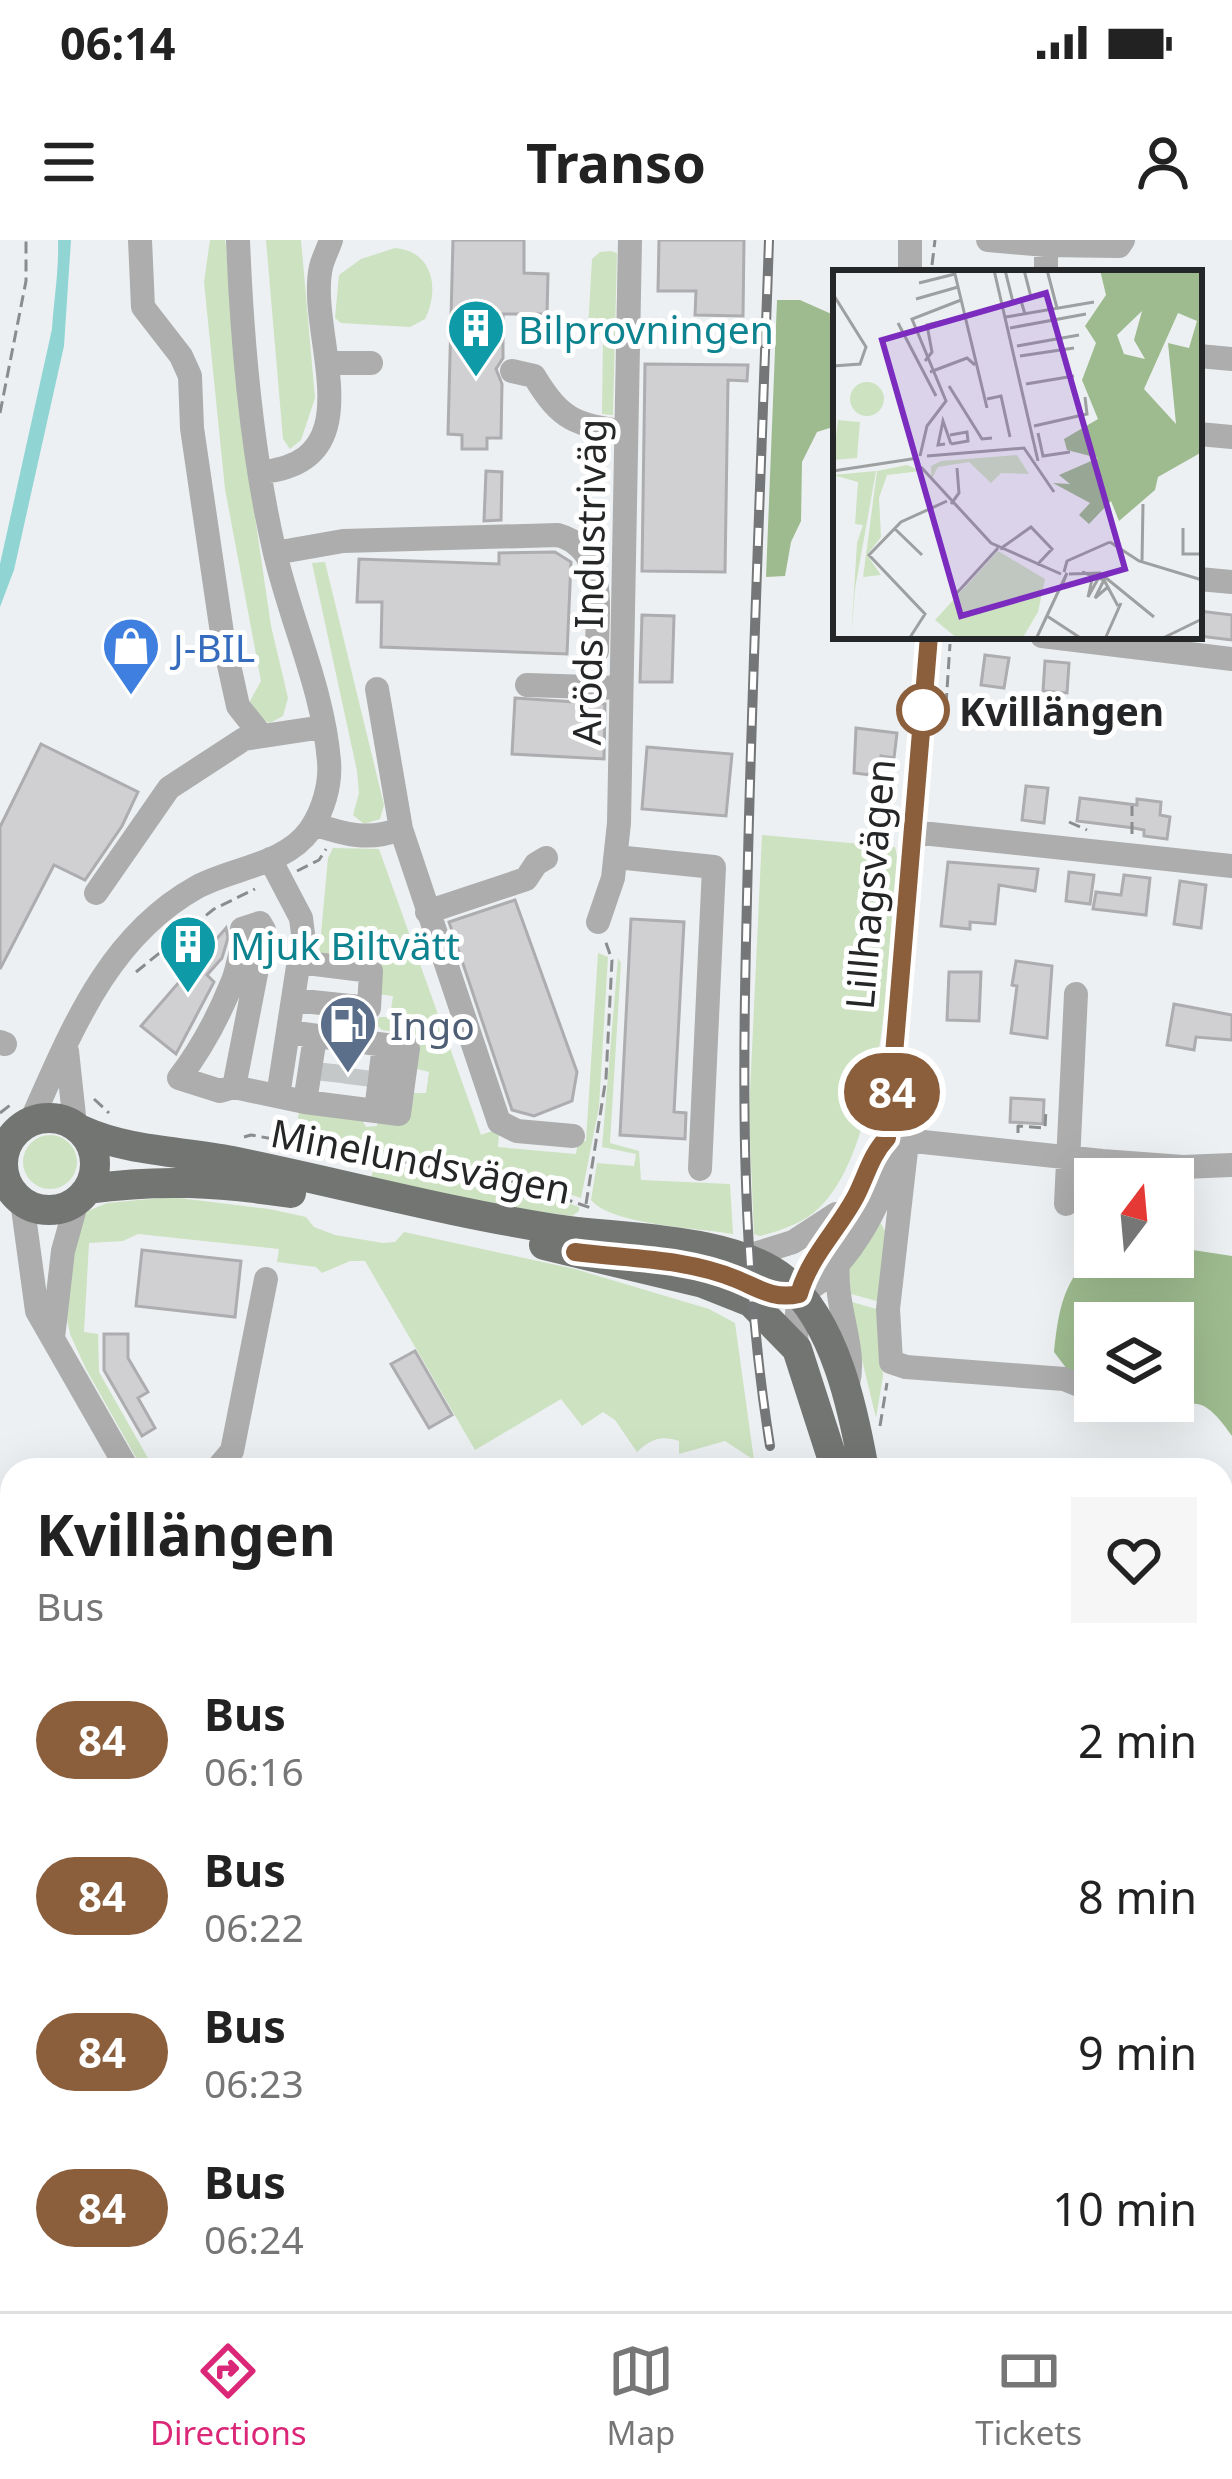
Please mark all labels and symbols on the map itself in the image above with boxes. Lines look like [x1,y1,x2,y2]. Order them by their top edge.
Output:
inset map [833,270,1202,639]
building icon: Bilprovningen [445,297,507,379]
place label: Bilprovningen [518,302,774,355]
street label: Aröds Industriväg [559,418,617,746]
shop icon: J-BIL [100,615,162,697]
place label: J-BIL [169,620,255,673]
place label: Kvillängen [959,684,1164,737]
marker: Kvillängen [898,685,948,735]
street label: Lillhagsvägen [832,757,906,1011]
building icon: Mjuk Biltvätt [157,913,219,995]
place label: Mjuk Biltvätt [230,918,460,971]
fuel station icon: Ingo [317,993,379,1075]
place label: Ingo [390,998,475,1051]
line badge: 84 [838,1053,946,1131]
street label: Minelundsvägen [267,1105,575,1215]
north arrow [1074,1158,1194,1278]

